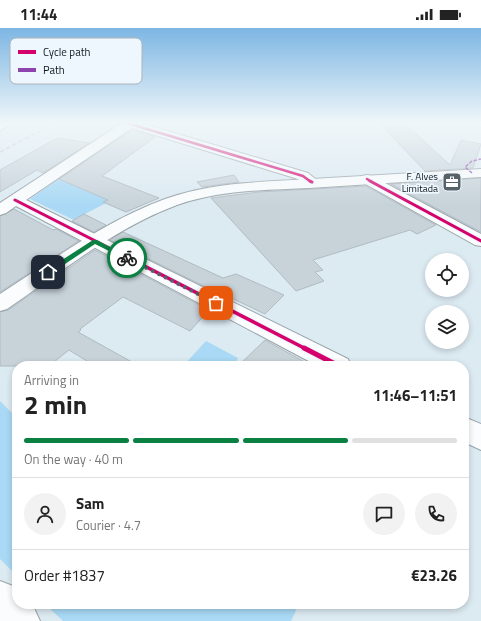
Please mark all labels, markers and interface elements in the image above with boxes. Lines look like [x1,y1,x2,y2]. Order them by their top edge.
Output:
text: 11:44 [20,3,57,26]
legend [10,38,142,84]
text: Cycle path [43,44,91,60]
text: Path [43,62,65,78]
place label: F. Alves Limitada [402,169,438,196]
office icon: F. Alves Limitada [441,171,463,193]
courier [107,238,147,278]
icon: bike [116,247,138,269]
map controls [425,253,469,349]
button: locate [425,253,469,297]
pin [31,255,65,289]
icon: home [37,261,59,283]
pin [199,286,233,320]
icon: bag [205,292,227,314]
button: layers [425,305,469,349]
text: Arriving in [24,370,79,390]
text: 11:46–11:51 [373,384,457,407]
text: 2 min [24,385,87,424]
text: On the way · 40 m [24,449,123,469]
text: Sam [76,492,104,515]
button: person [24,493,66,535]
button: chat [363,493,405,535]
button: phone [415,493,457,535]
text: Courier · 4.7 [76,515,141,535]
text: Order #1837 [24,564,105,587]
text: €23.26 [411,564,457,587]

